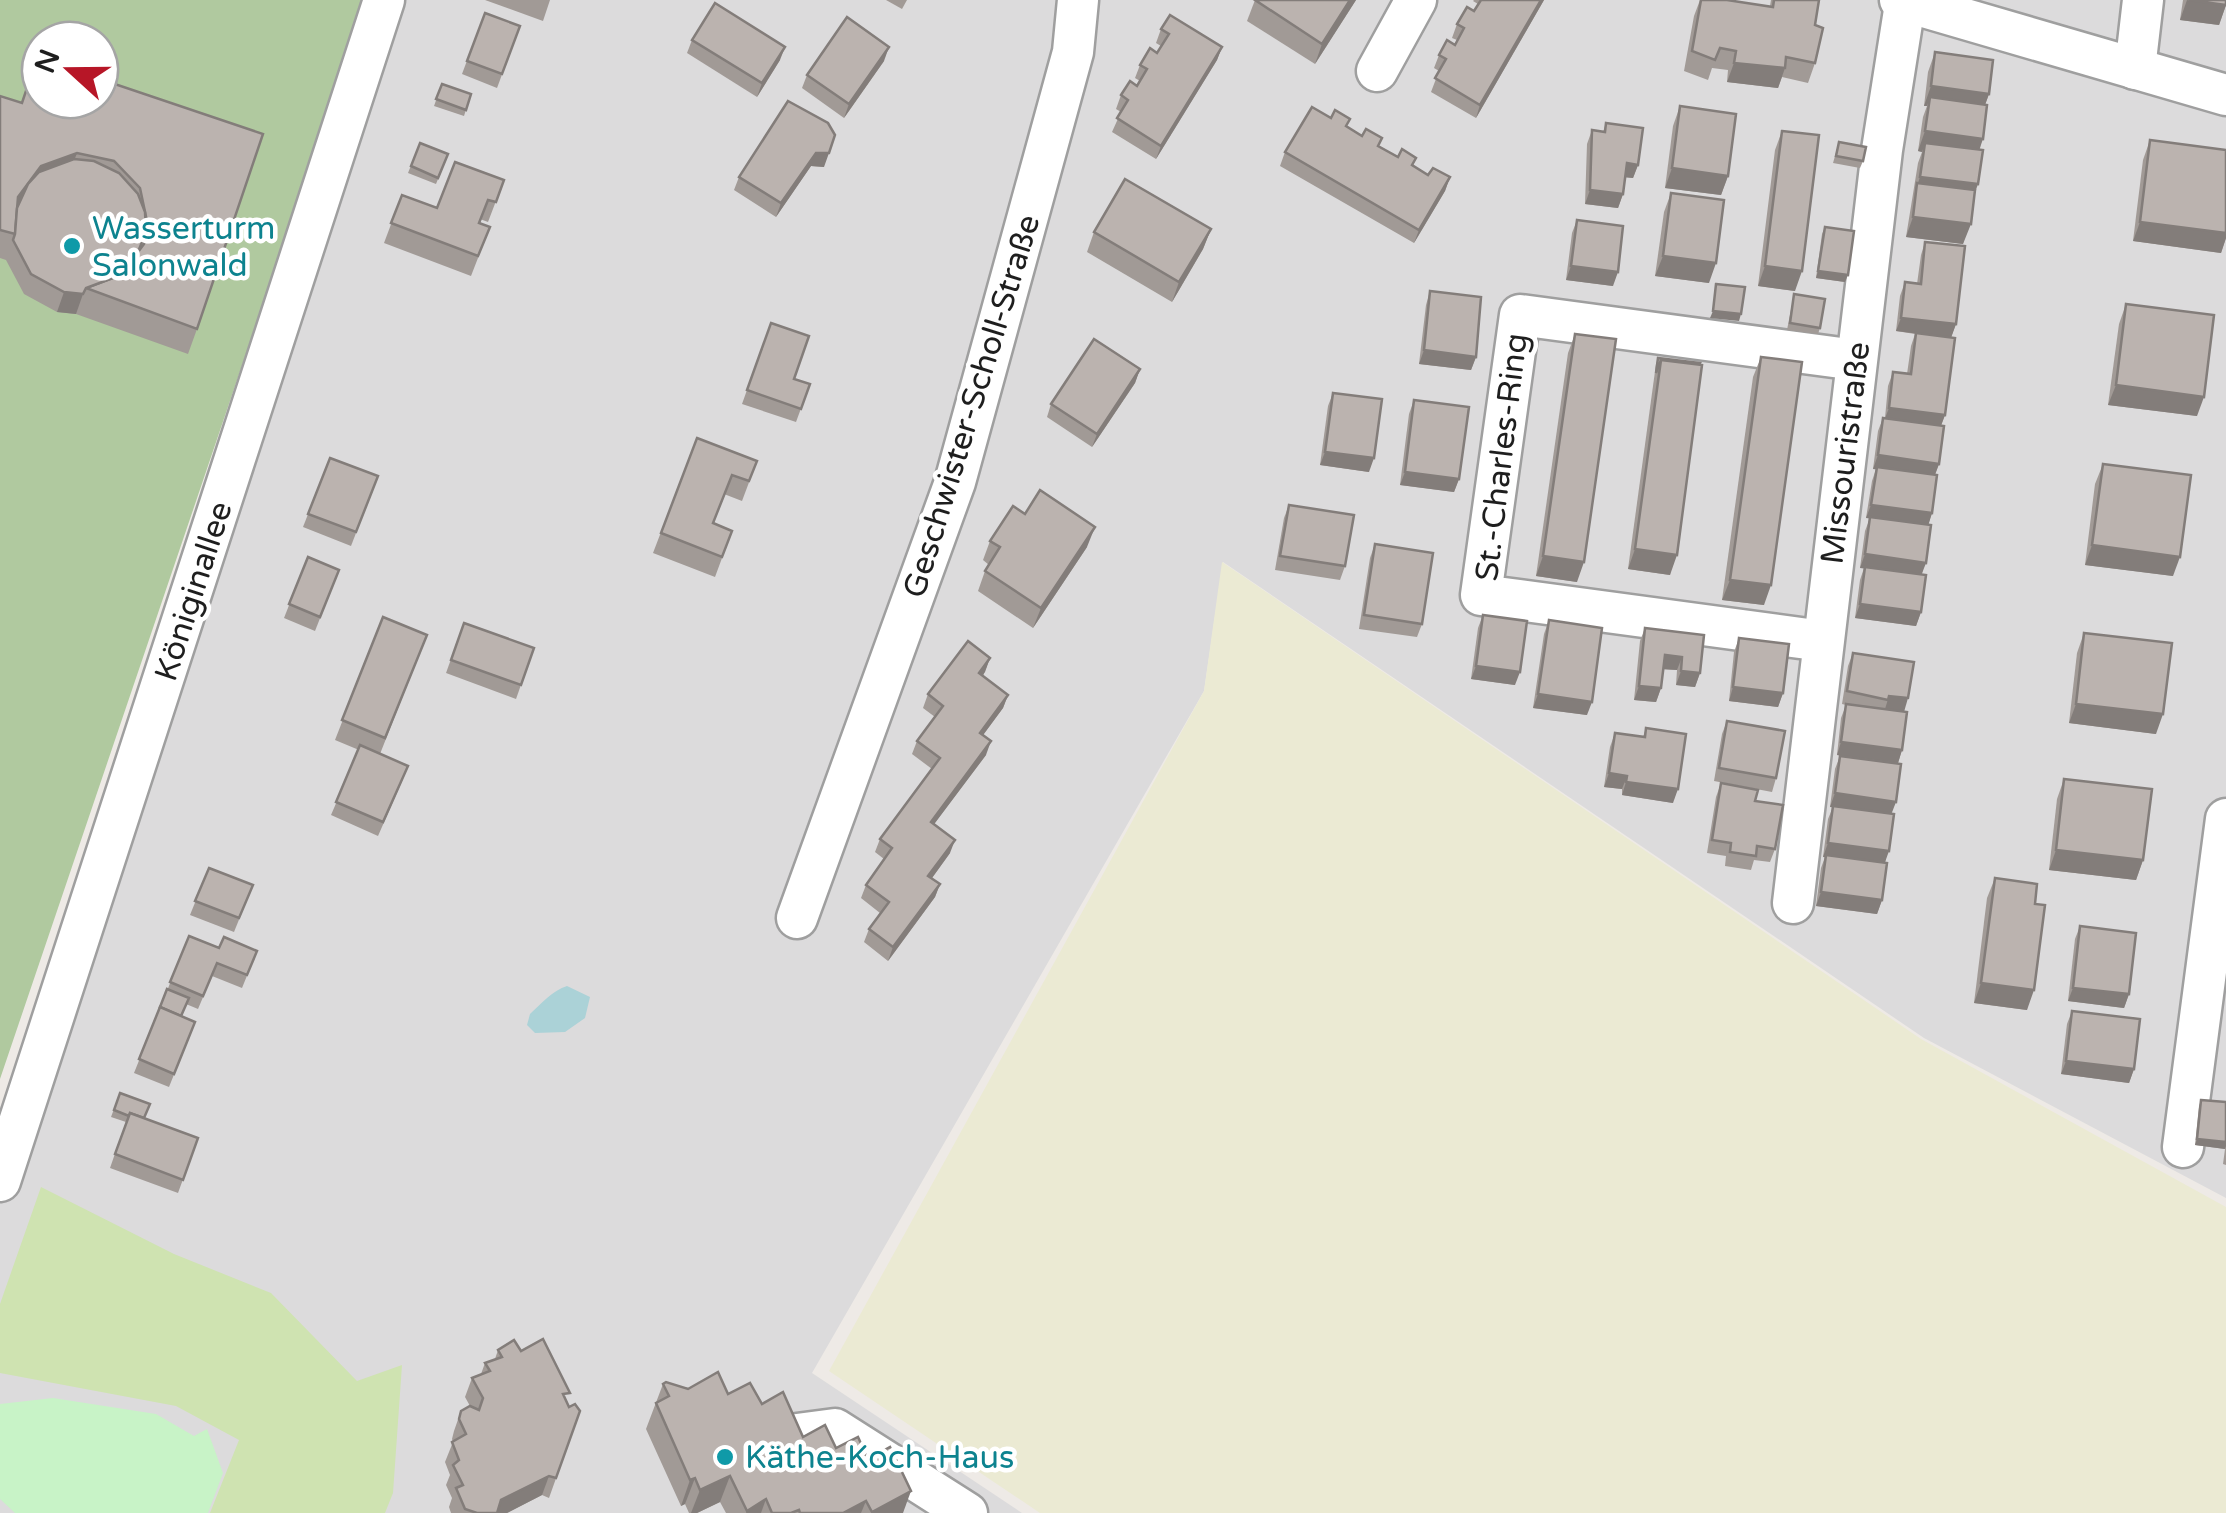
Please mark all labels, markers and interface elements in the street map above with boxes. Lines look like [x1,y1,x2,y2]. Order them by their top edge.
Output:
north arrow [20,20,120,120]
text: N [28,45,67,78]
place label: Wasserturm Salonwald [92,210,276,285]
street label: Geschwister-Scholl-Straße [896,210,1048,602]
marker: Wasserturm Salonwald [61,235,83,257]
street label: St.-Charles-Ring [1468,331,1536,583]
street label: Missouristraße [1814,340,1878,566]
street label: Königinallee [147,497,241,686]
place label: Käthe-Koch-Haus [745,1439,1014,1477]
marker: Käthe-Koch-Haus [714,1446,736,1468]

